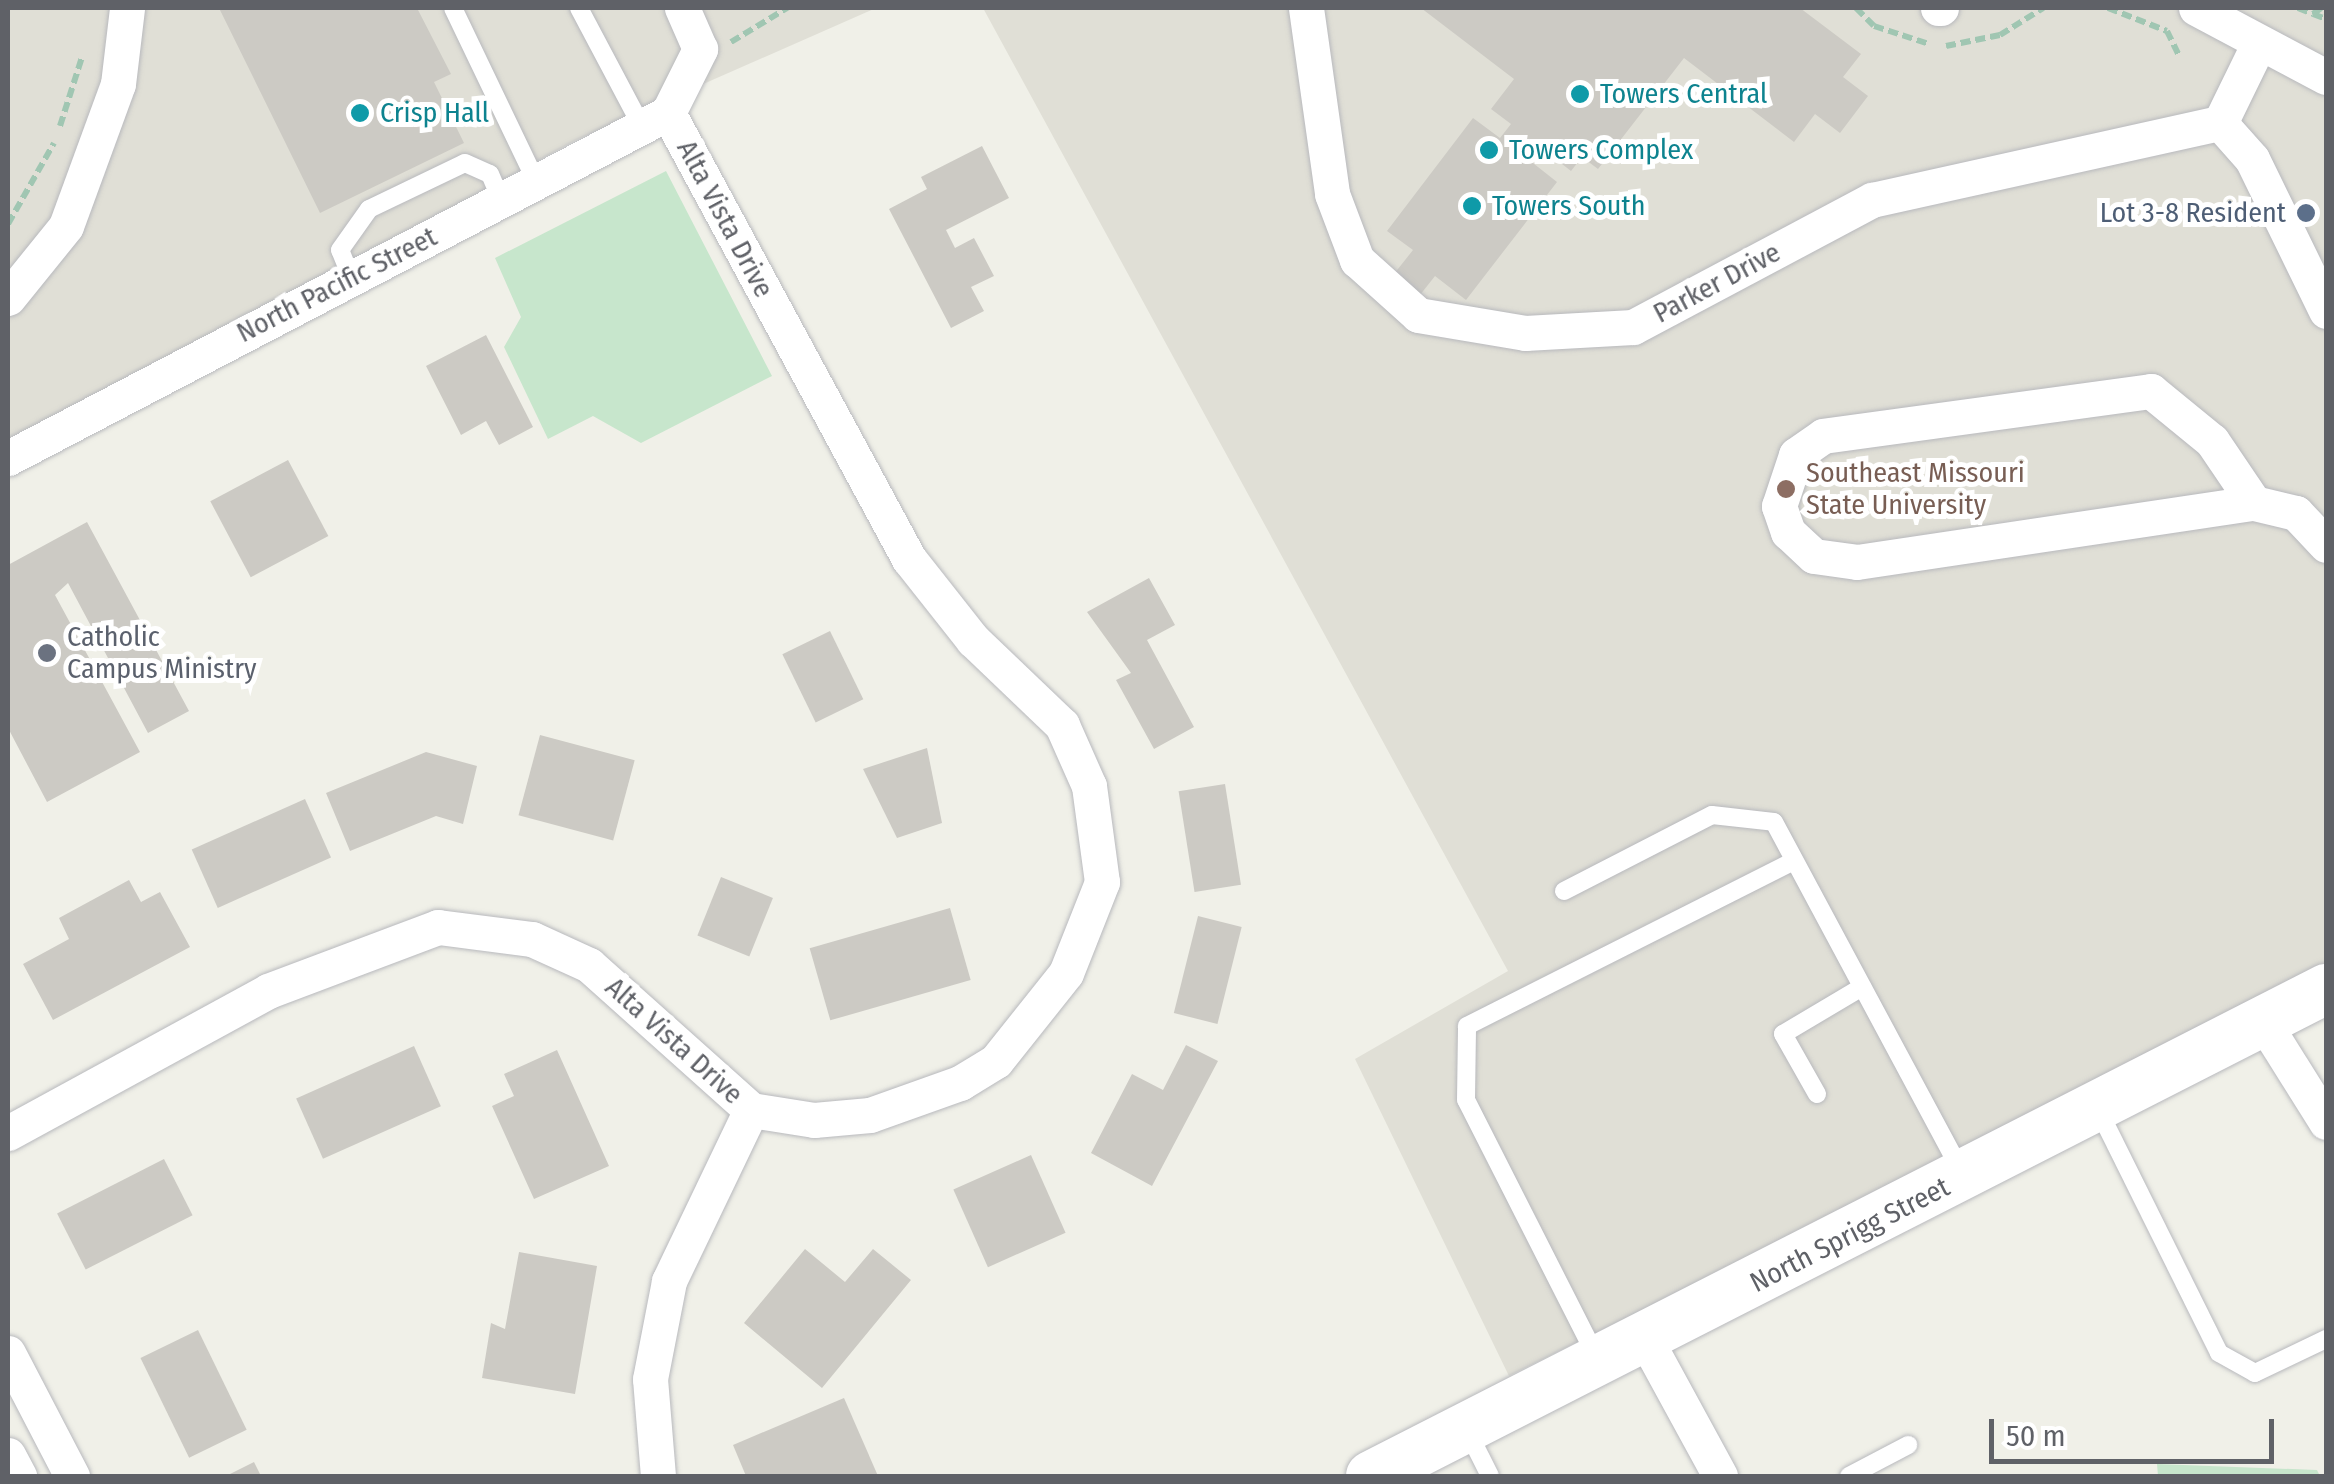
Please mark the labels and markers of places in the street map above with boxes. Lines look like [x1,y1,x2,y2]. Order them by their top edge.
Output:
place label: Towers Central [1600,77,1767,111]
marker: Towers Central [1569,83,1591,105]
place label: Crisp Hall [380,96,489,130]
marker: Crisp Hall [349,102,371,124]
place label: Towers Complex [1509,133,1693,167]
marker: Towers Complex [1478,139,1500,161]
place label: Towers South [1492,189,1645,223]
marker: Towers South [1461,195,1483,217]
place label: Lot 3-8 Resident [2100,196,2286,230]
marker: Lot 3-8 Resident [2295,202,2317,224]
place label: Southeast Missouri State University [1806,456,2025,522]
marker: Southeast Missouri State University [1775,478,1797,500]
place label: Catholic Campus Ministry [67,620,256,686]
marker: Catholic Campus Ministry [36,642,58,664]

